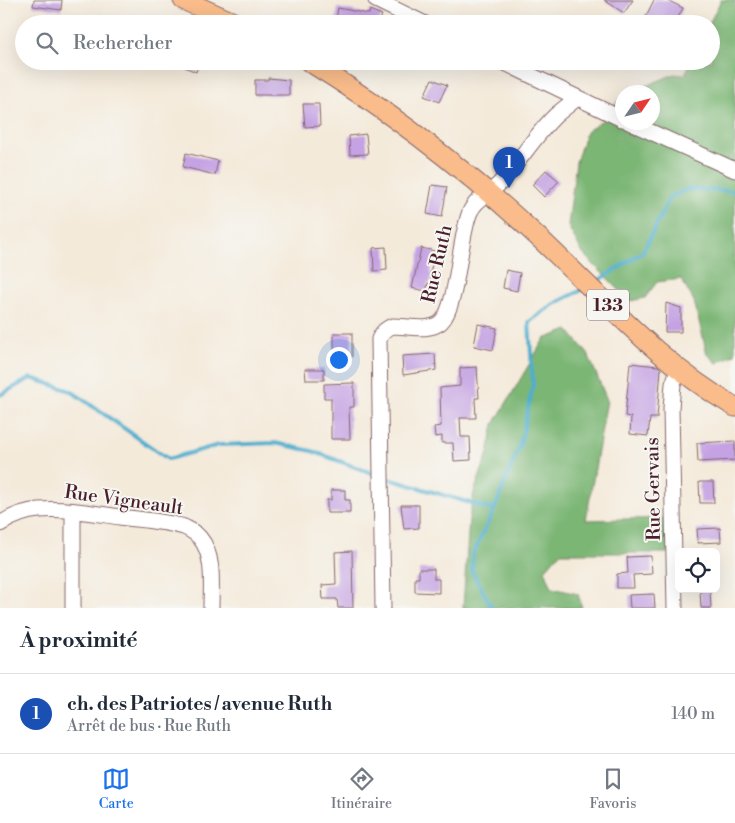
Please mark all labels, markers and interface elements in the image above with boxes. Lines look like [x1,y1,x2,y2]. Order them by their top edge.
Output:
search box [15,15,720,70]
icon: search [33,29,61,57]
text: Rechercher [73,31,172,55]
north arrow [615,85,660,130]
pin: 1 [493,147,525,188]
street label: Rue Ruth [416,222,458,306]
road number: 133 [587,290,629,320]
your location [326,347,352,373]
street label: Rue Gervais [640,437,666,541]
street label: Rue Vigneault [63,480,185,520]
map controls [675,548,720,593]
button: locate [675,548,720,593]
text: À proximité [20,628,137,654]
text: ch. des Patriotes / avenue Ruth [67,692,332,716]
text: 1 [32,704,40,724]
text: 140 m [671,704,715,724]
text: Arrêt de bus · Rue Ruth [67,716,231,736]
tab: Carte [99,765,134,813]
tab: Itinéraire [331,765,392,813]
tab: Favoris [589,765,636,813]

